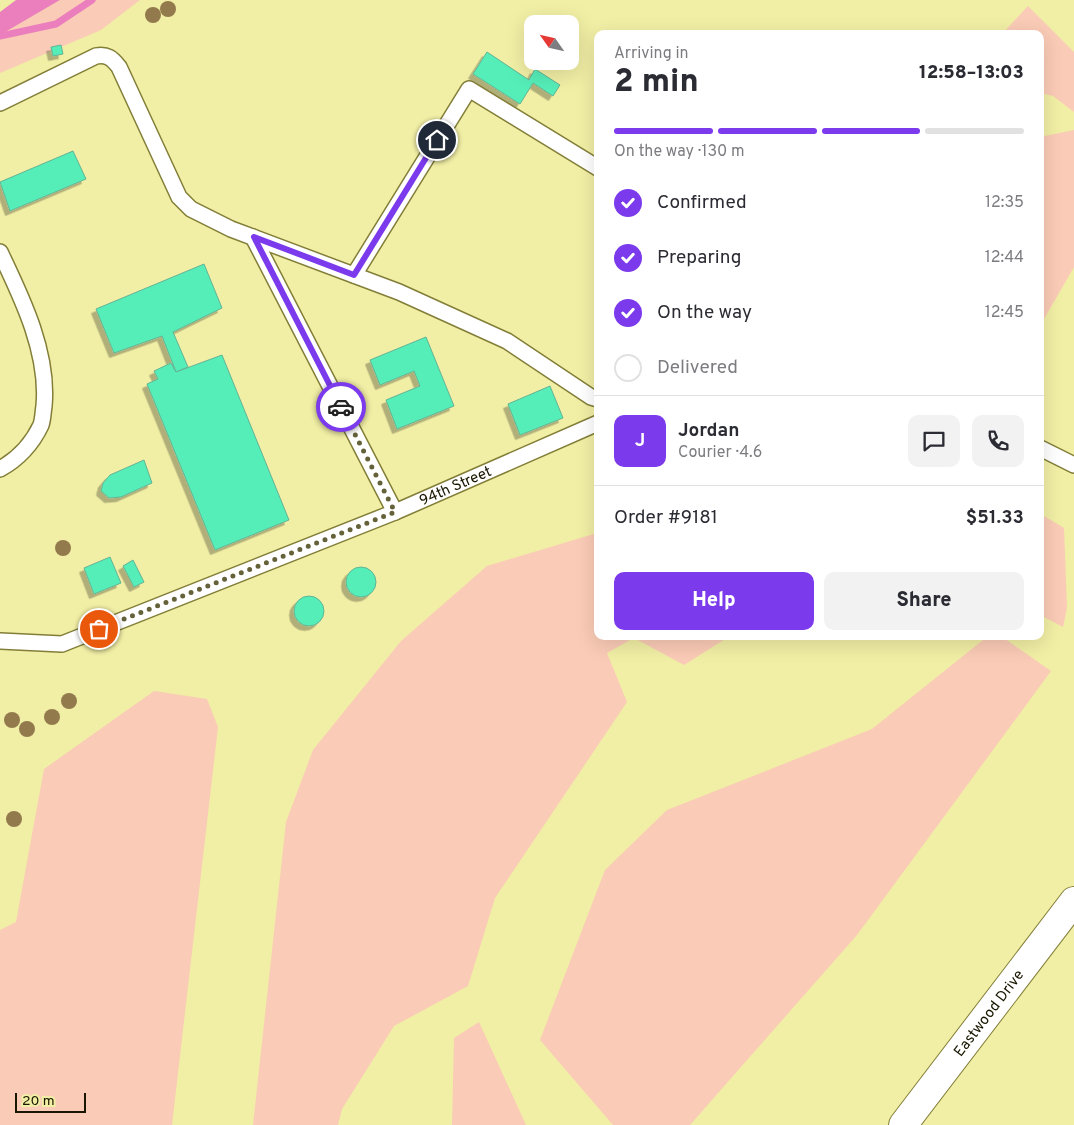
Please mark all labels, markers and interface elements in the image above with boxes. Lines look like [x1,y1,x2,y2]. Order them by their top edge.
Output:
north arrow [524,15,579,70]
map controls [524,15,579,70]
text: Arriving in [614,44,689,64]
text: 12:58–13:03 [919,61,1024,85]
text: 2 min [614,63,699,103]
pin [416,119,458,161]
icon: home [423,126,451,154]
text: On the way · 130 m [614,142,745,162]
icon: check [614,189,642,217]
text: Confirmed [657,191,747,215]
text: 12:35 [985,193,1024,213]
icon: check [614,244,642,272]
text: Preparing [657,246,741,270]
text: 12:44 [985,248,1024,268]
icon: check [614,299,642,327]
text: On the way [657,301,752,325]
text: 12:45 [985,303,1024,323]
text: Delivered [657,356,738,380]
courier [316,382,366,432]
icon: car [327,393,355,421]
button: chat [908,415,960,467]
button: phone [972,415,1024,467]
text: Jordan [678,419,740,443]
text: J [635,429,645,453]
text: Courier · 4.6 [678,443,762,463]
street label: 94th Street [417,463,495,511]
text: Order #9181 [614,506,718,530]
text: $51.33 [966,506,1024,530]
button: Help [614,572,814,630]
button: Share [824,572,1024,630]
pin [78,608,120,650]
icon: bag [85,615,113,643]
street label: Eastwood Drive [951,967,1029,1061]
scale bar [15,1090,86,1113]
text: 20 m [22,1093,55,1110]

